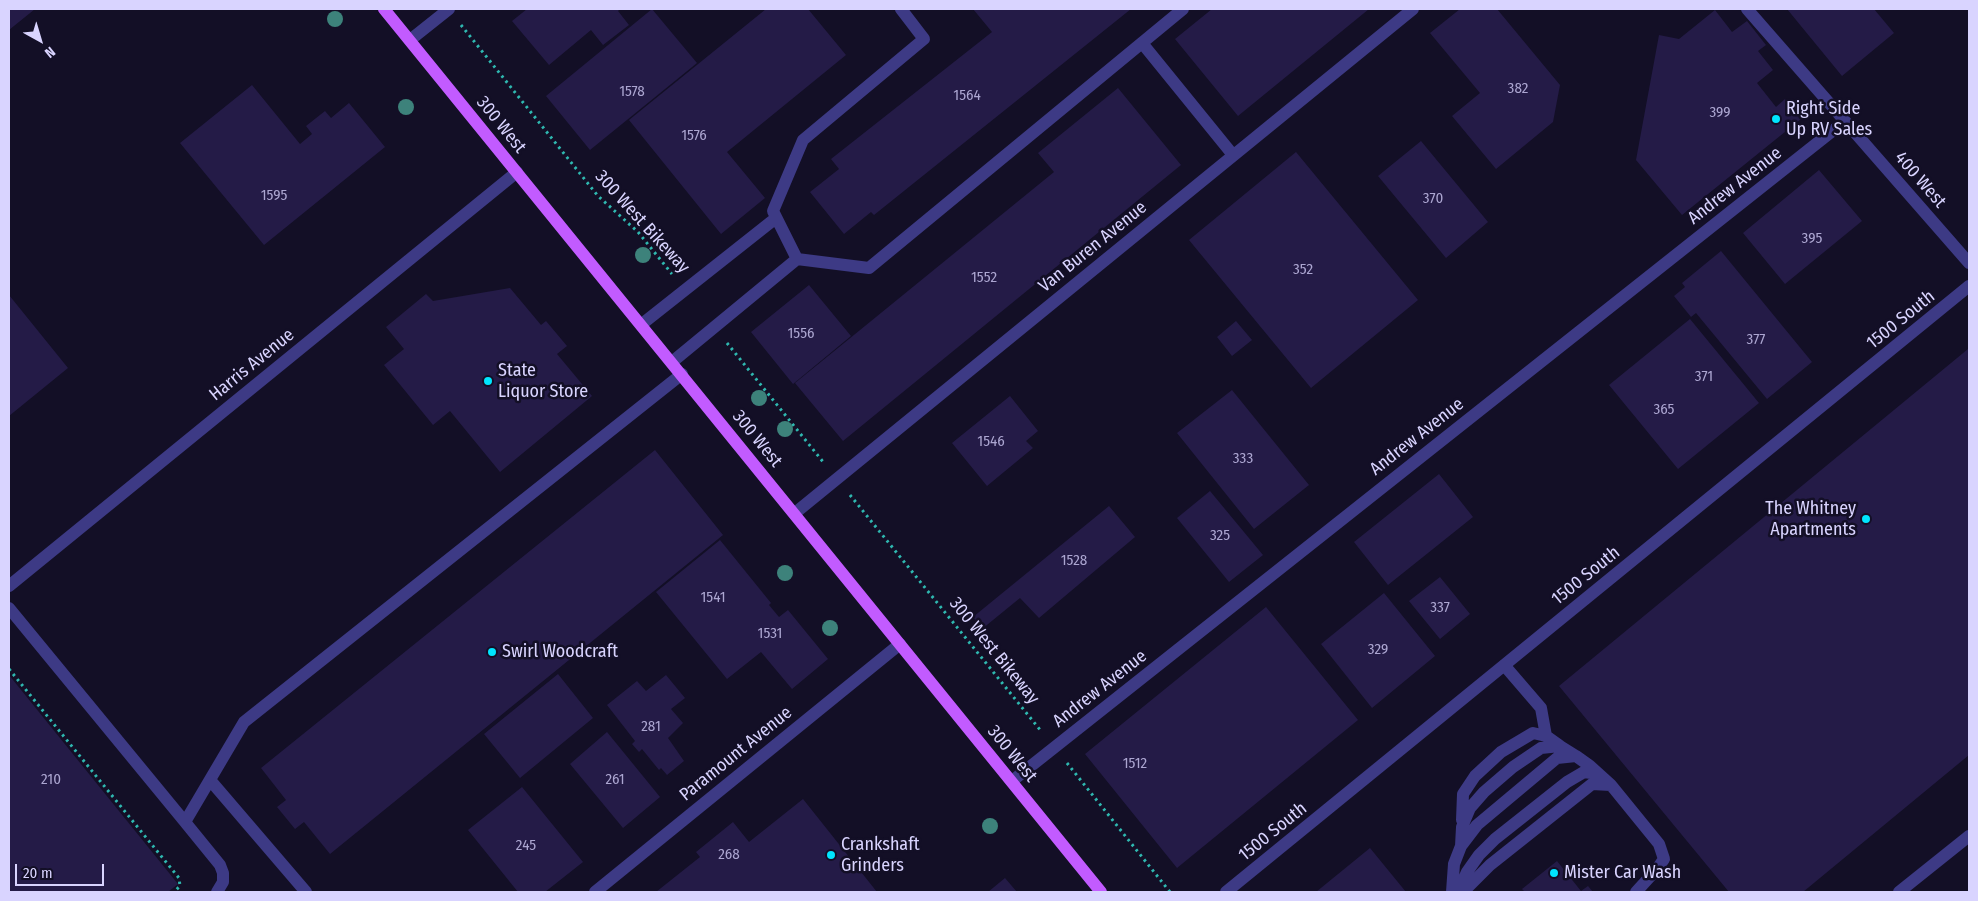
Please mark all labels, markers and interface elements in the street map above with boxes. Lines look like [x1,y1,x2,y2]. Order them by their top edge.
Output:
north arrow [15,15,65,65]
text: N [41,43,58,61]
house number: 382 [1508,80,1528,98]
house number: 1578 [619,83,645,101]
house number: 1564 [953,87,981,105]
street label: 300 West [472,92,530,158]
place label: Right Side Up RV Sales [1786,98,1872,140]
house number: 399 [1709,104,1731,122]
marker: Right Side Up RV Sales [1770,113,1782,125]
house number: 1576 [681,127,707,145]
street label: Andrew Avenue [1684,143,1786,229]
street label: 400 West [1890,147,1950,213]
street label: 300 West Bikeway [590,166,694,278]
house number: 1595 [261,187,287,205]
house number: 370 [1423,190,1443,208]
street label: Van Buren Avenue [1035,197,1151,297]
house number: 395 [1802,230,1822,248]
house number: 352 [1293,261,1313,279]
house number: 1552 [971,269,997,287]
street label: 1500 South [1863,286,1939,354]
street label: Harris Avenue [205,324,299,406]
house number: 1556 [788,325,814,343]
house number: 377 [1747,331,1765,349]
place label: State Liquor Store [498,360,588,402]
house number: 371 [1695,368,1713,386]
marker: State Liquor Store [482,375,494,387]
street label: Andrew Avenue [1366,394,1468,480]
house number: 365 [1653,401,1675,419]
street label: 300 West [728,406,786,472]
house number: 1546 [977,433,1005,451]
house number: 333 [1233,450,1253,468]
place label: The Whitney Apartments [1765,498,1856,540]
marker: The Whitney Apartments [1860,513,1872,525]
house number: 325 [1210,527,1230,545]
street label: 1500 South [1548,542,1624,610]
house number: 1528 [1061,552,1087,570]
house number: 1541 [700,589,726,607]
street label: 300 West Bikeway [944,593,1044,709]
house number: 337 [1430,599,1450,617]
house number: 1531 [758,625,782,643]
place label: Swirl Woodcraft [502,641,618,663]
house number: 329 [1368,641,1388,659]
marker: Swirl Woodcraft [486,646,498,658]
street label: Andrew Avenue [1049,646,1151,732]
street label: Paramount Avenue [675,702,797,806]
house number: 281 [641,718,661,736]
street label: 300 West [983,721,1041,787]
house number: 1512 [1123,755,1147,773]
house number: 210 [41,771,61,789]
house number: 261 [605,771,625,789]
street label: 1500 South [1235,798,1311,866]
place label: Crankshaft Grinders [841,834,920,876]
house number: 245 [516,837,536,855]
house number: 268 [718,846,740,864]
marker: Crankshaft Grinders [825,849,837,861]
scale bar [18,854,106,886]
place label: Mister Car Wash [1564,862,1681,884]
text: 20 m [23,864,53,882]
marker: Mister Car Wash [1548,867,1560,879]

